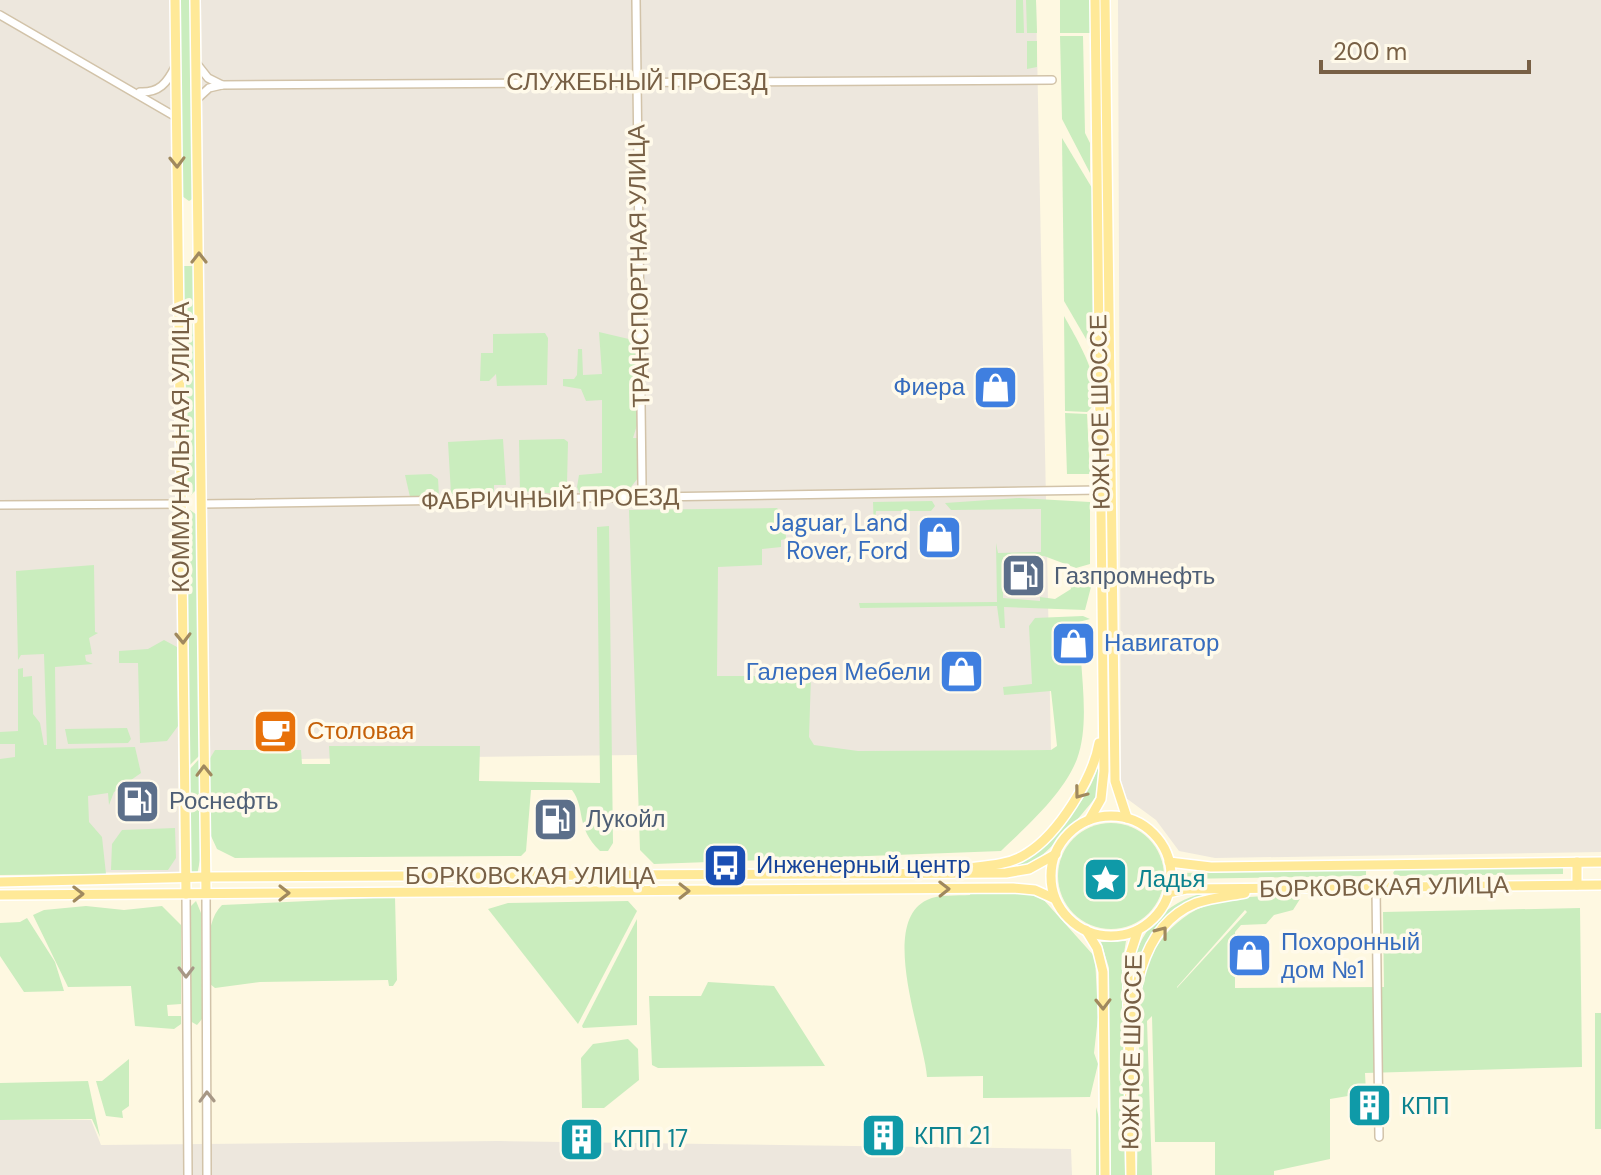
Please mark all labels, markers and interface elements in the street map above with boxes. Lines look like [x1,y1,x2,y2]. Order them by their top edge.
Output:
scale bar [1321,24,1529,74]
text: 200 m [1333,36,1407,67]
street label: СЛУЖЕБНЫЙ ПРОЕЗД [506,66,768,97]
street label: ТРАНСПОРТНАЯ УЛИЦА [621,124,656,408]
one-way arrow [168,156,185,169]
one-way arrow [190,251,207,264]
street label: КОММУНАЛЬНАЯ УЛИЦА [165,301,196,593]
street label: ЮЖНОЕ ШОССЕ [1082,314,1117,510]
shop icon: Фиера [972,363,1020,411]
place label: Фиера [893,371,966,402]
street label: ФАБРИЧНЫЙ ПРОЕЗД [420,481,680,516]
place label: Jaguar, Land Rover, Ford [769,507,908,566]
shop icon: Jaguar, Land Rover, Ford [915,513,963,561]
fuel station icon: Газпромнефть [999,552,1047,600]
place label: Газпромнефть [1054,560,1215,591]
shop icon: Навигатор [1049,619,1097,667]
place label: Навигатор [1104,627,1219,658]
one-way arrow [174,632,192,645]
shop icon: Галерея Мебели [938,648,986,696]
place label: Галерея Мебели [746,656,931,687]
cafe icon: Столовая [252,707,300,755]
place label: Столовая [307,715,414,746]
one-way arrow [195,764,213,777]
fuel station icon: Роснефть [114,777,162,825]
one-way arrow [1075,784,1090,799]
place label: Роснефть [169,785,279,816]
fuel station icon: Лукойл [531,795,579,843]
place label: Лукойл [586,803,666,834]
bus stop icon: Инженерный центр [701,841,749,889]
place label: Инженерный центр [756,849,971,880]
place icon: Ладья [1082,855,1130,903]
street label: БОРКОВСКАЯ УЛИЦА [405,860,655,891]
place label: Ладья [1137,863,1206,894]
street label: БОРКОВСКАЯ УЛИЦА [1259,869,1509,904]
one-way arrow [938,880,951,898]
one-way arrow [678,882,691,899]
one-way arrow [278,884,291,902]
one-way arrow [72,885,85,903]
place label: Похоронный дом №1 [1281,926,1420,985]
one-way arrow [1152,927,1167,941]
shop icon: Похоронный дом №1 [1226,932,1274,980]
street label: ЮЖНОЕ ШОССЕ [1114,954,1149,1150]
one-way arrow [177,966,195,979]
one-way arrow [1095,998,1112,1011]
building icon: КПП [1346,1082,1394,1130]
one-way arrow [198,1090,216,1103]
place label: КПП [1401,1090,1449,1121]
building icon: КПП 21 [859,1112,907,1160]
building icon: КПП 17 [558,1115,606,1163]
place label: КПП 21 [914,1120,990,1151]
place label: КПП 17 [613,1123,688,1154]

